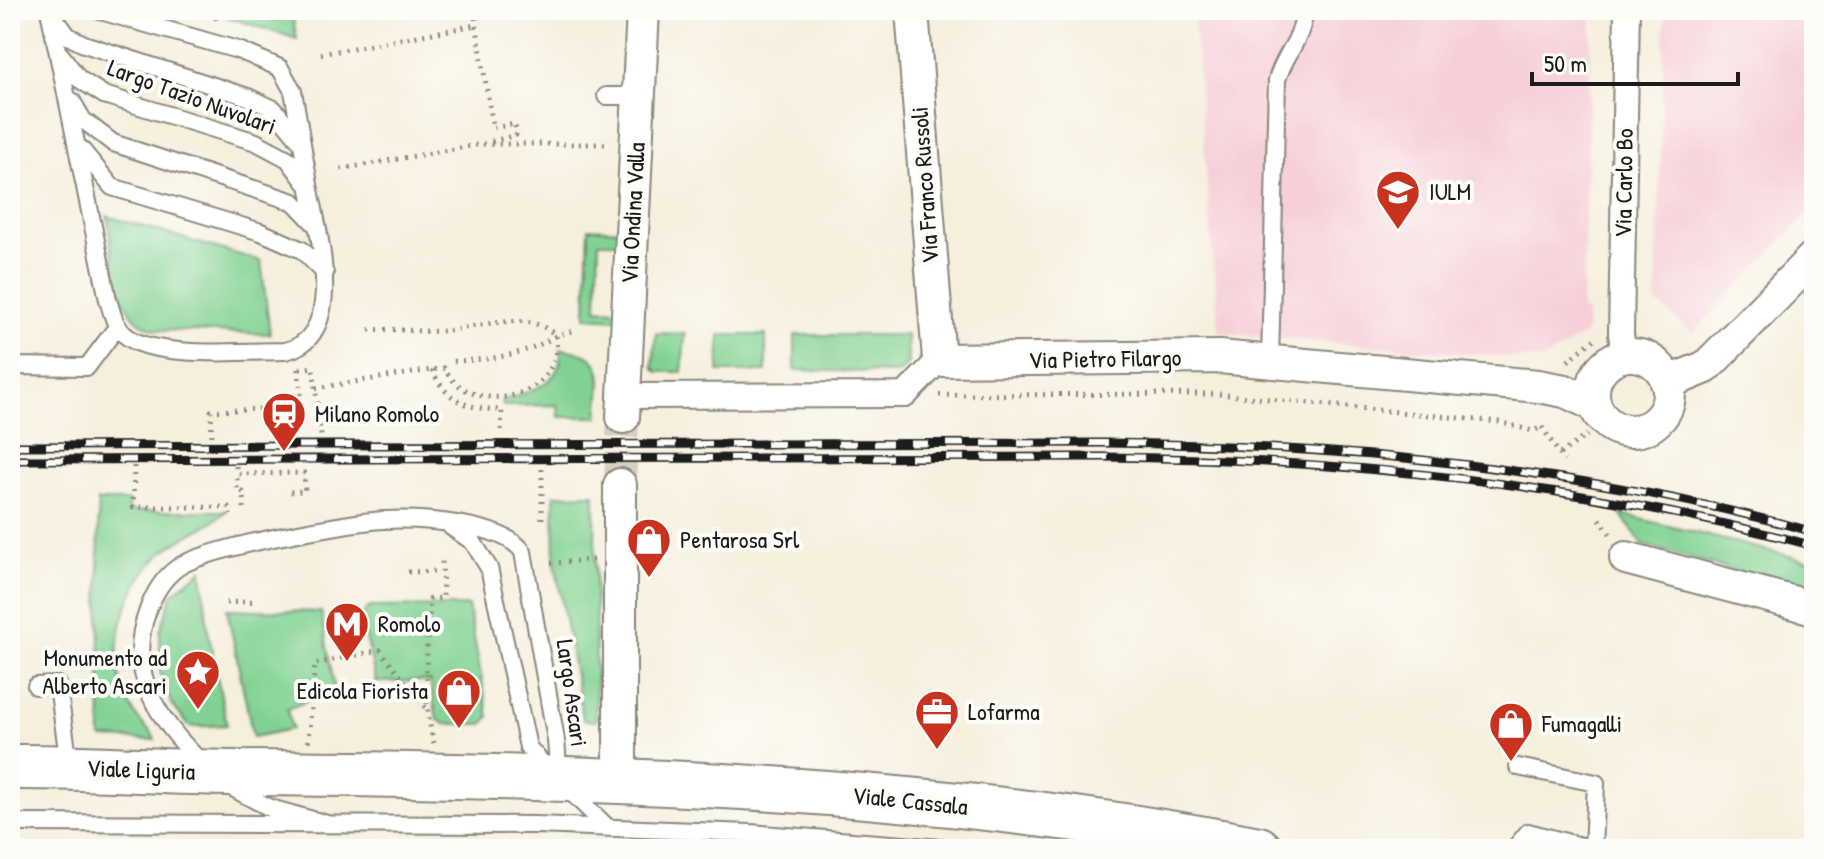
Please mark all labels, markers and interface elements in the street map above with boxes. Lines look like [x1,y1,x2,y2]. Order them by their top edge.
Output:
scale bar [1532,36,1738,86]
text: 50 m [1544,47,1587,79]
street label: Largo Tazio Nuvolari [104,51,281,141]
street label: Via Franco Russoli [903,106,945,265]
street label: Via Carlo Bo [1606,128,1640,238]
street label: Via Ondina Valla [612,142,652,284]
school or university icon: IULM [1374,168,1422,231]
place label: IULM [1429,175,1471,207]
street label: Via Pietro Filargo [1028,341,1182,375]
station icon: Milano Romolo [260,390,308,453]
place label: Milano Romolo [315,397,439,429]
shop icon: Pentarosa Srl [625,516,673,579]
place label: Pentarosa Srl [680,523,800,555]
metro station icon: Romolo [323,600,371,663]
place label: Romolo [378,607,441,639]
street label: Largo Ascari [550,637,596,748]
place label: Monumento ad Alberto Ascari [42,641,167,701]
place icon: Monumento ad Alberto Ascari [174,648,222,711]
shop icon: Edicola Fiorista [435,667,483,730]
place label: Edicola Fiorista [297,674,428,706]
office icon: Lofarma [913,688,961,751]
place label: Lofarma [968,695,1040,727]
shop icon: Fumagalli [1487,700,1535,763]
place label: Fumagalli [1541,707,1622,739]
street label: Viale Liguria [86,751,196,787]
street label: Viale Cassala [851,778,969,822]

